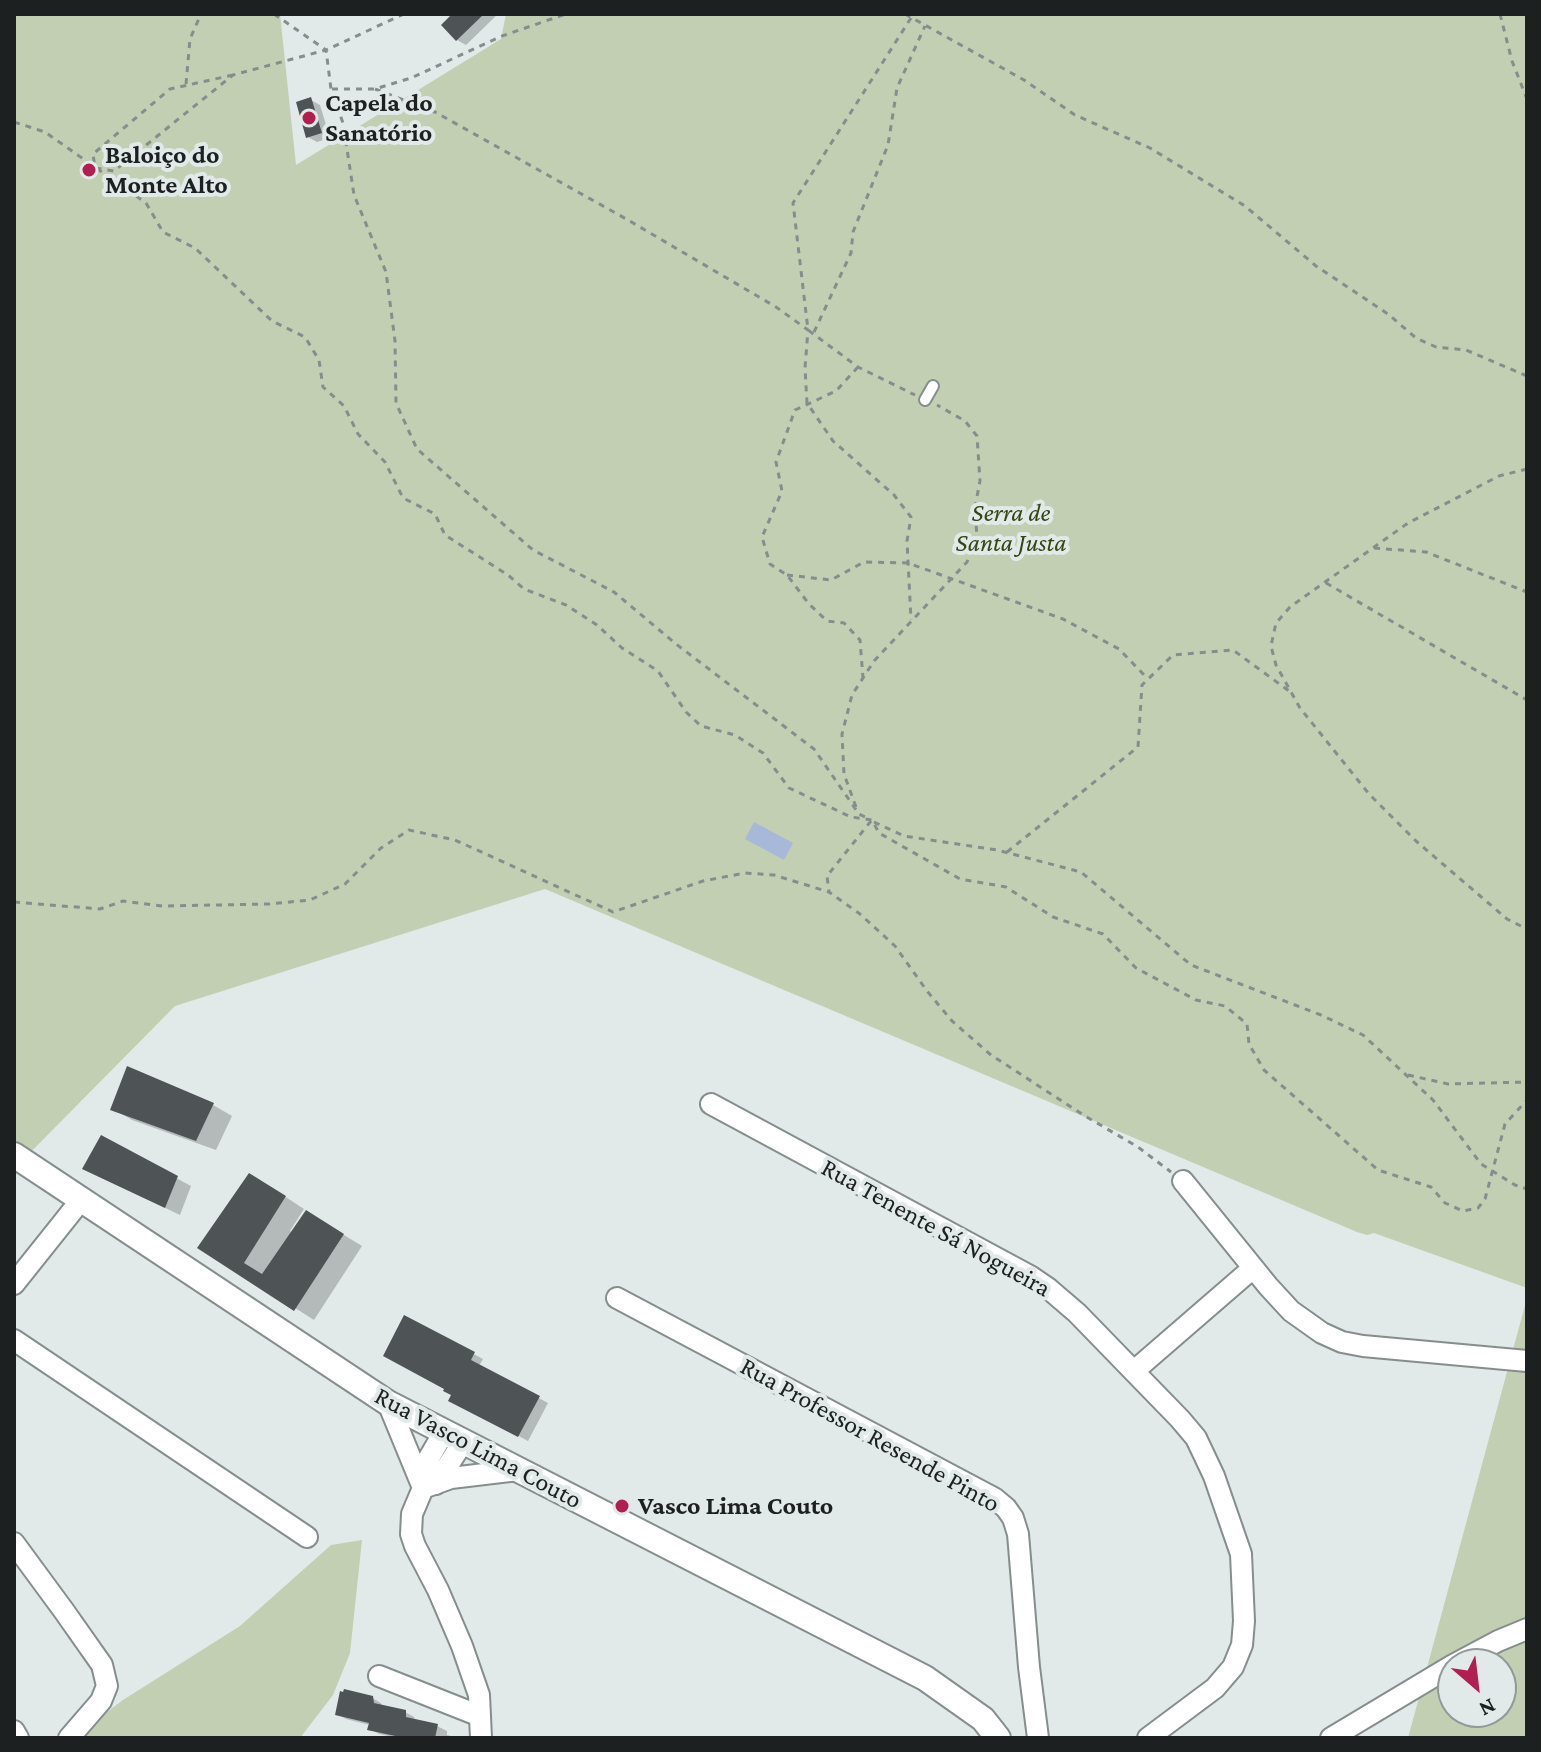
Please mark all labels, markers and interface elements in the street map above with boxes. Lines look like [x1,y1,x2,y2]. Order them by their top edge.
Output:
place label: Capela do Sanatório [325,87,433,148]
marker: Capela do Sanatório [300,109,318,127]
place label: Baloiço do Monte Alto [105,139,228,200]
marker: Baloiço do Monte Alto [80,161,98,179]
park label: Serra de Santa Justa [955,497,1067,558]
street label: Rua Tenente Sá Nogueira [816,1152,1056,1304]
street label: Rua Professor Resende Pinto [735,1351,1005,1519]
street label: Rua Vasco Lima Couto [369,1380,587,1516]
place label: Vasco Lima Couto [638,1490,833,1522]
marker: Vasco Lima Couto [613,1497,631,1515]
north arrow [1437,1648,1517,1728]
text: N [1475,1693,1500,1722]

